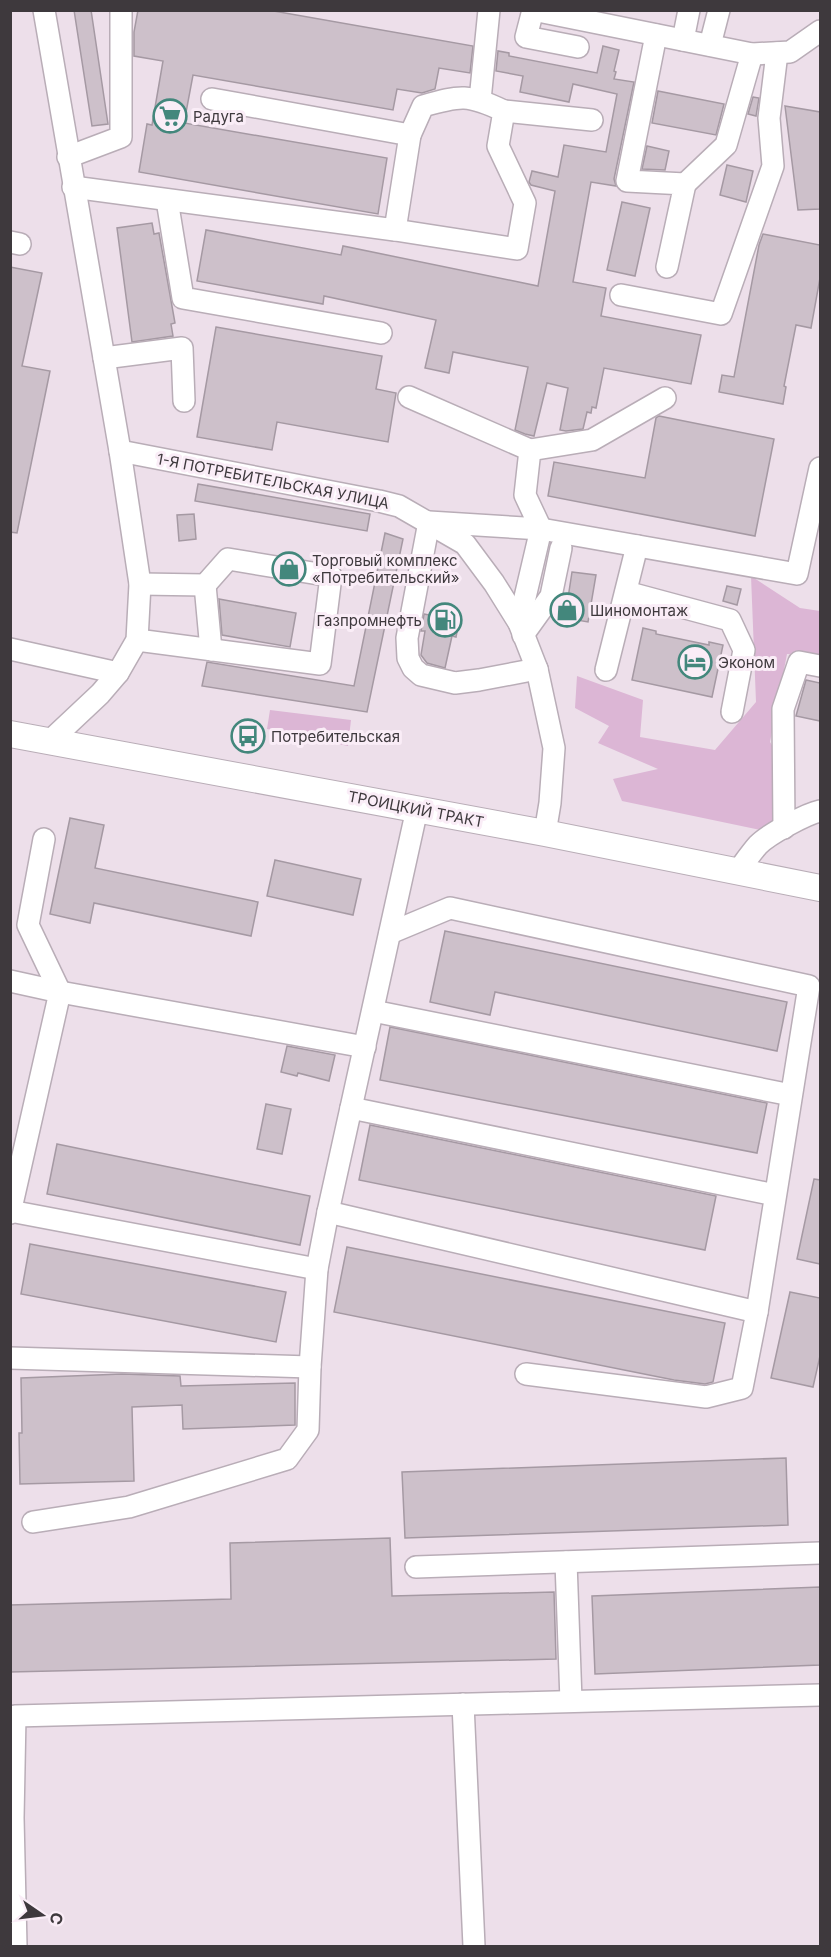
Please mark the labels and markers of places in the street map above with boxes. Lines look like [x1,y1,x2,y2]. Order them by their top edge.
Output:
supermarket icon: Радуга [152,98,188,134]
place label: Радуга [193,107,244,126]
shop icon: Торговый комплекс «Потребительский» [271,551,307,587]
place label: Торговый комплекс «Потребительский» [312,551,459,587]
shop icon: Шиномонтаж [549,592,585,628]
place label: Шиномонтаж [590,601,688,620]
fuel station icon: Газпромнефть [427,602,463,638]
place label: Газпромнефть [316,611,422,630]
hotel icon: Эконом [677,644,713,680]
place label: Эконом [718,653,775,672]
bus stop icon: Потребительская [230,718,266,754]
place label: Потребительская [271,727,400,746]

